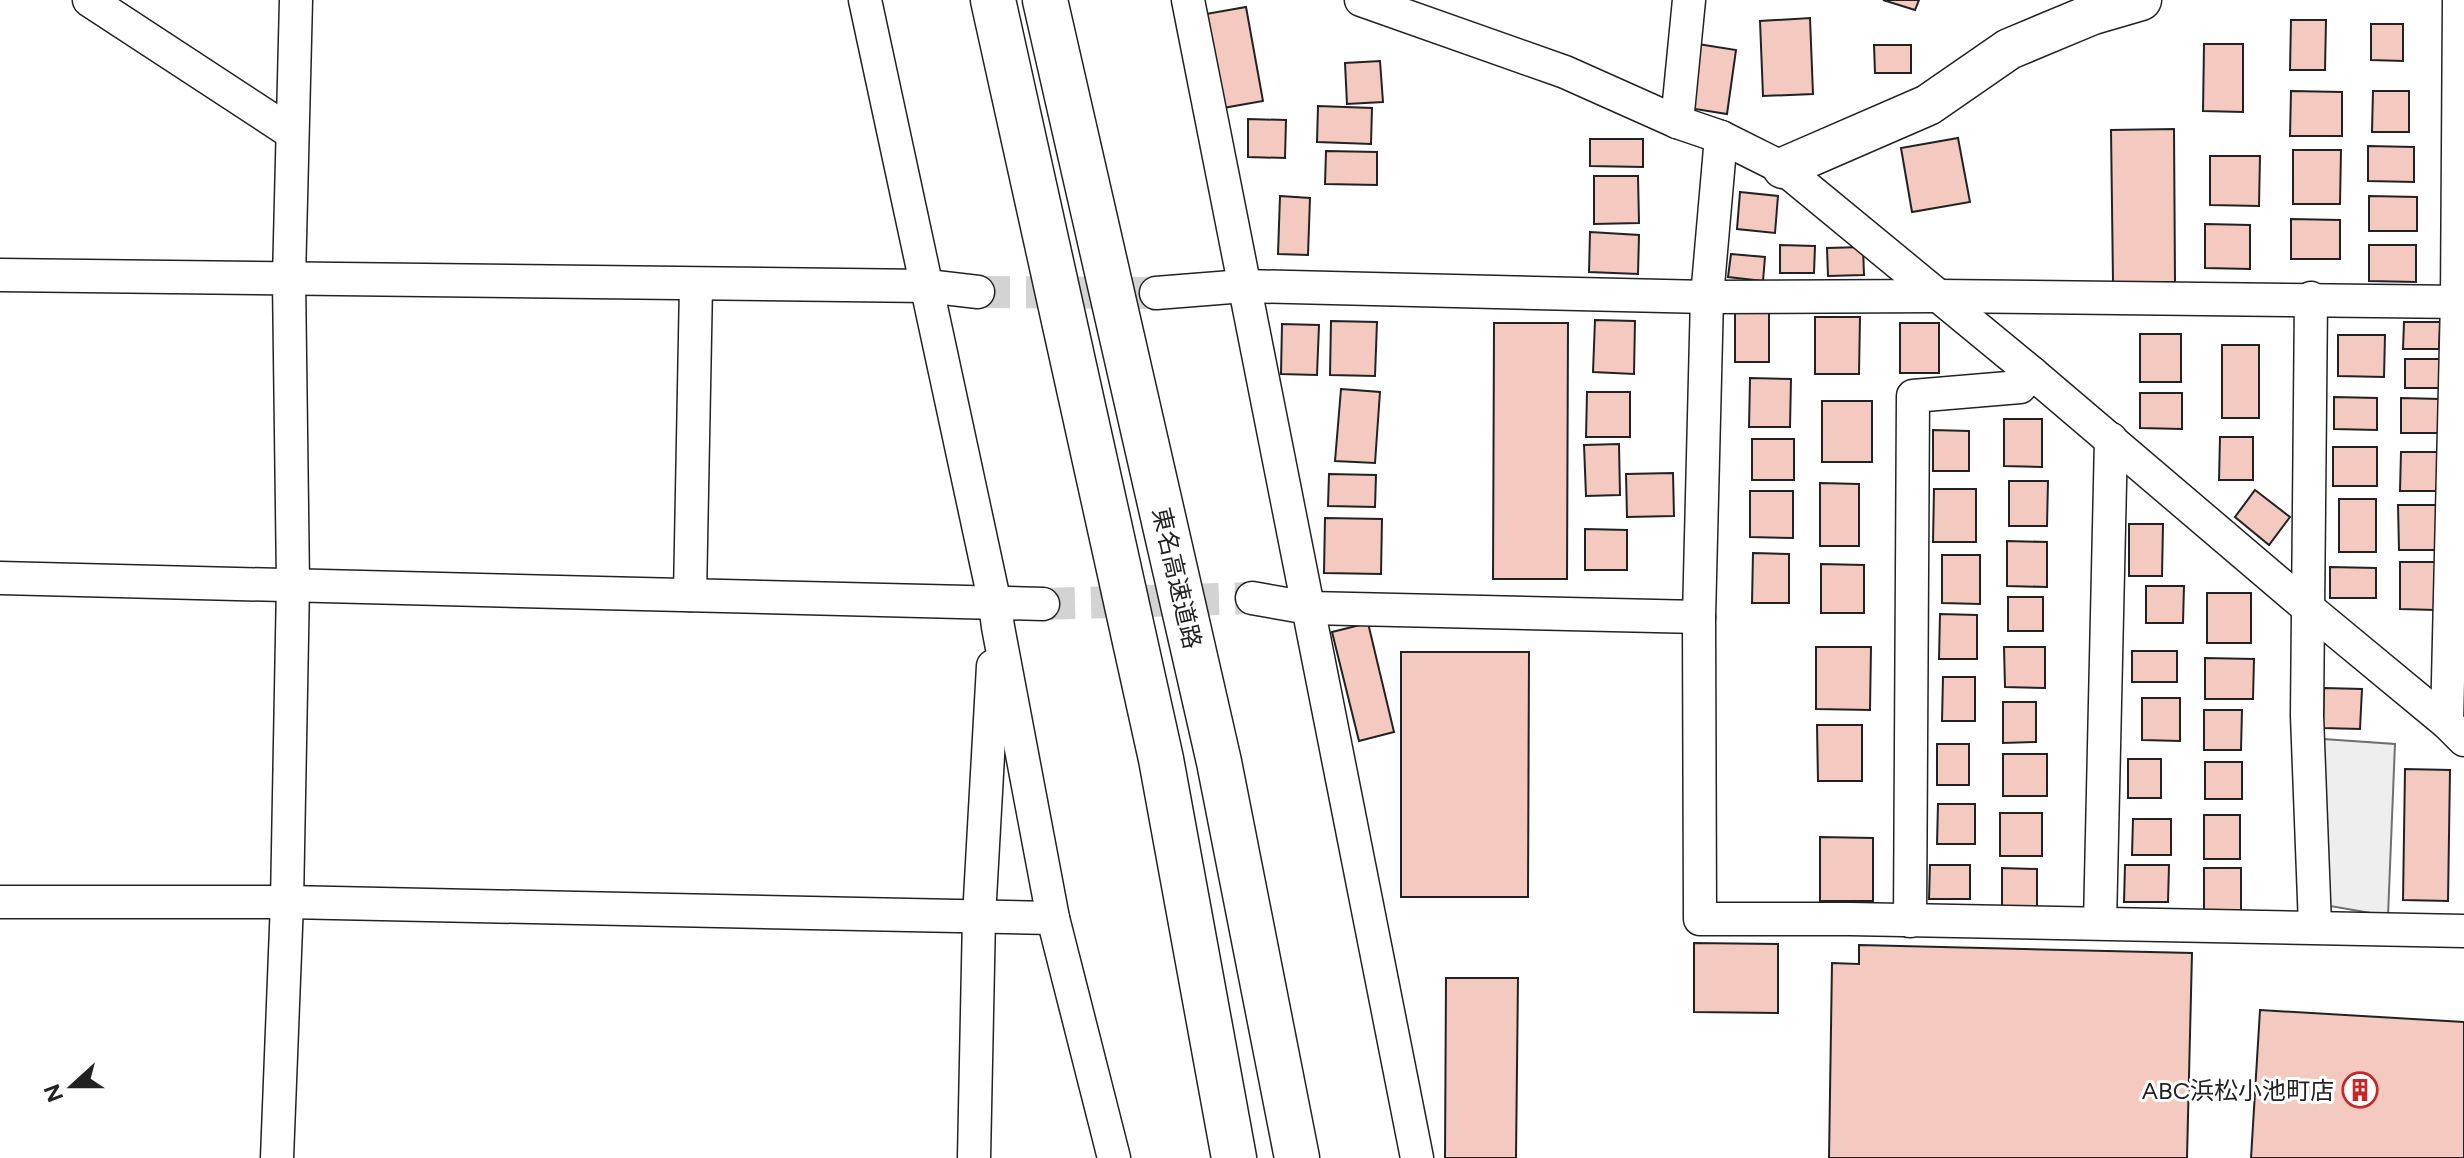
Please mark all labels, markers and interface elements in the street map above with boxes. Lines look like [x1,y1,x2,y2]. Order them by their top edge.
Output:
street label: 東名高速道路 [1147,505,1207,651]
north arrow [32,1046,112,1126]
building icon: ABC浜松小池町店 [2341,1071,2379,1109]
place label: ABC浜松小池町店 [2142,1076,2334,1105]
text: N [38,1080,69,1106]

